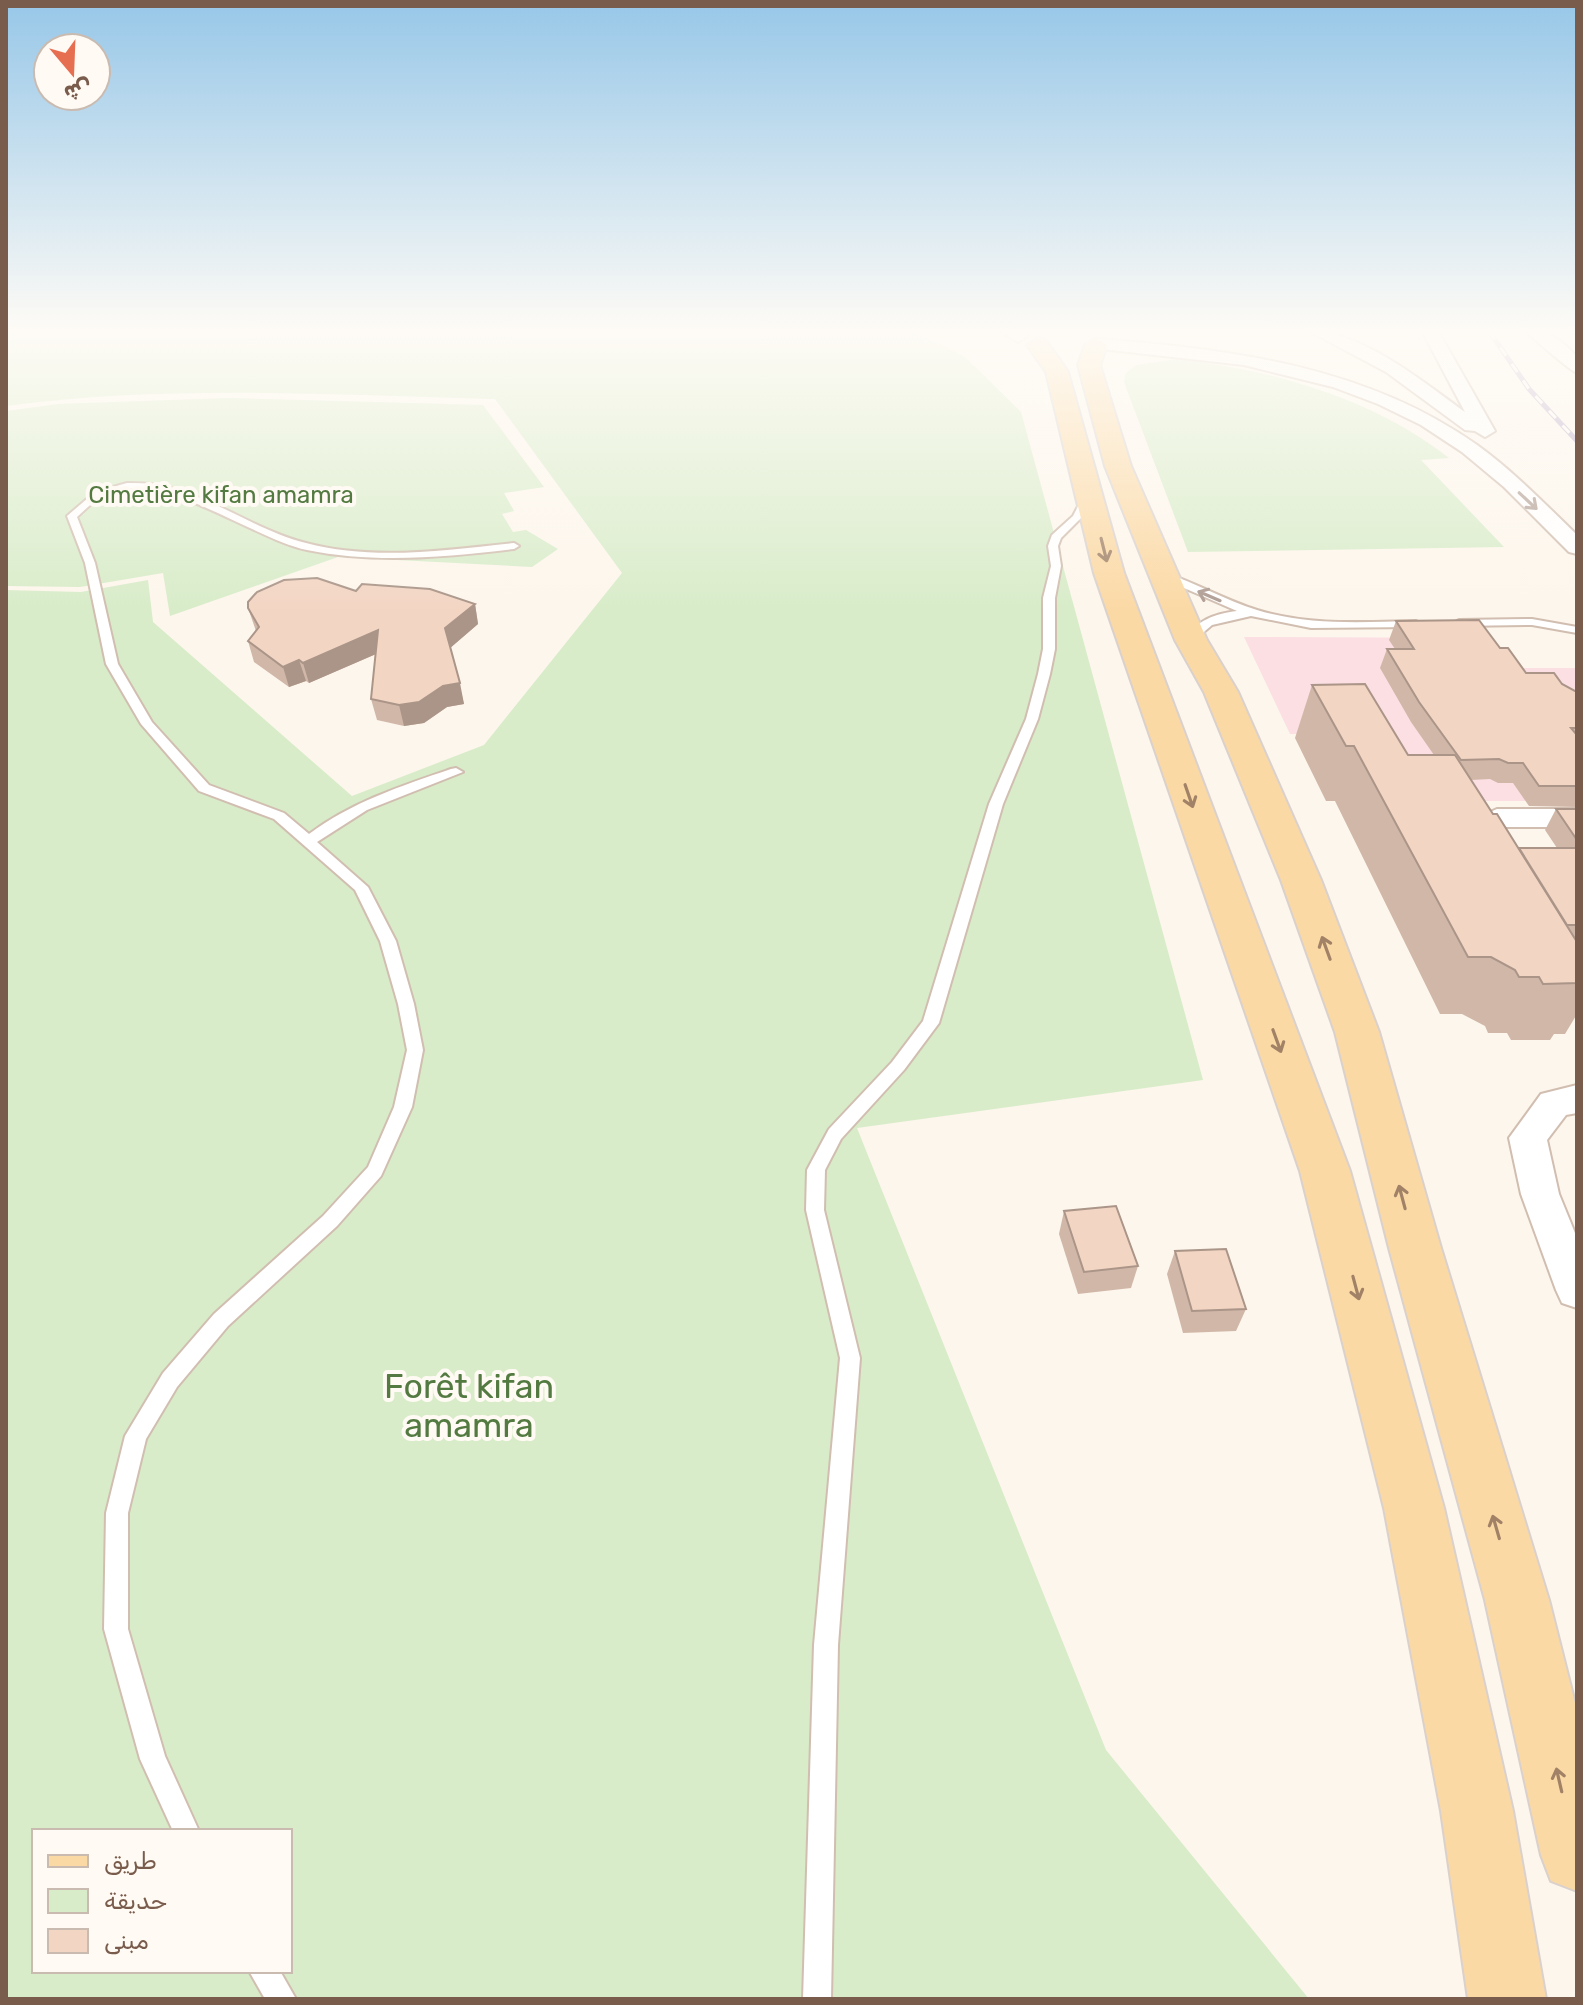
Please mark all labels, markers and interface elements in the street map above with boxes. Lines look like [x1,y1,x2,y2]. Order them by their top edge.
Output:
north arrow [32,32,112,112]
text: ش [61,73,96,108]
park label: Cimetière kifan amamra [88,481,354,509]
one-way arrow [1518,491,1538,509]
one-way arrow [1097,537,1112,563]
one-way arrow [1197,588,1221,603]
one-way arrow [1182,783,1197,808]
one-way arrow [1318,936,1332,961]
one-way arrow [1271,1028,1285,1052]
one-way arrow [1393,1184,1408,1210]
one-way arrow [1350,1274,1365,1300]
park label: Forêt kifan amamra [384,1366,554,1446]
one-way arrow [1488,1515,1503,1541]
one-way arrow [1551,1767,1566,1793]
legend [32,1829,292,1973]
text: طريق [104,1847,157,1875]
text: حديقة [104,1887,167,1915]
text: مبنى [104,1927,149,1955]

